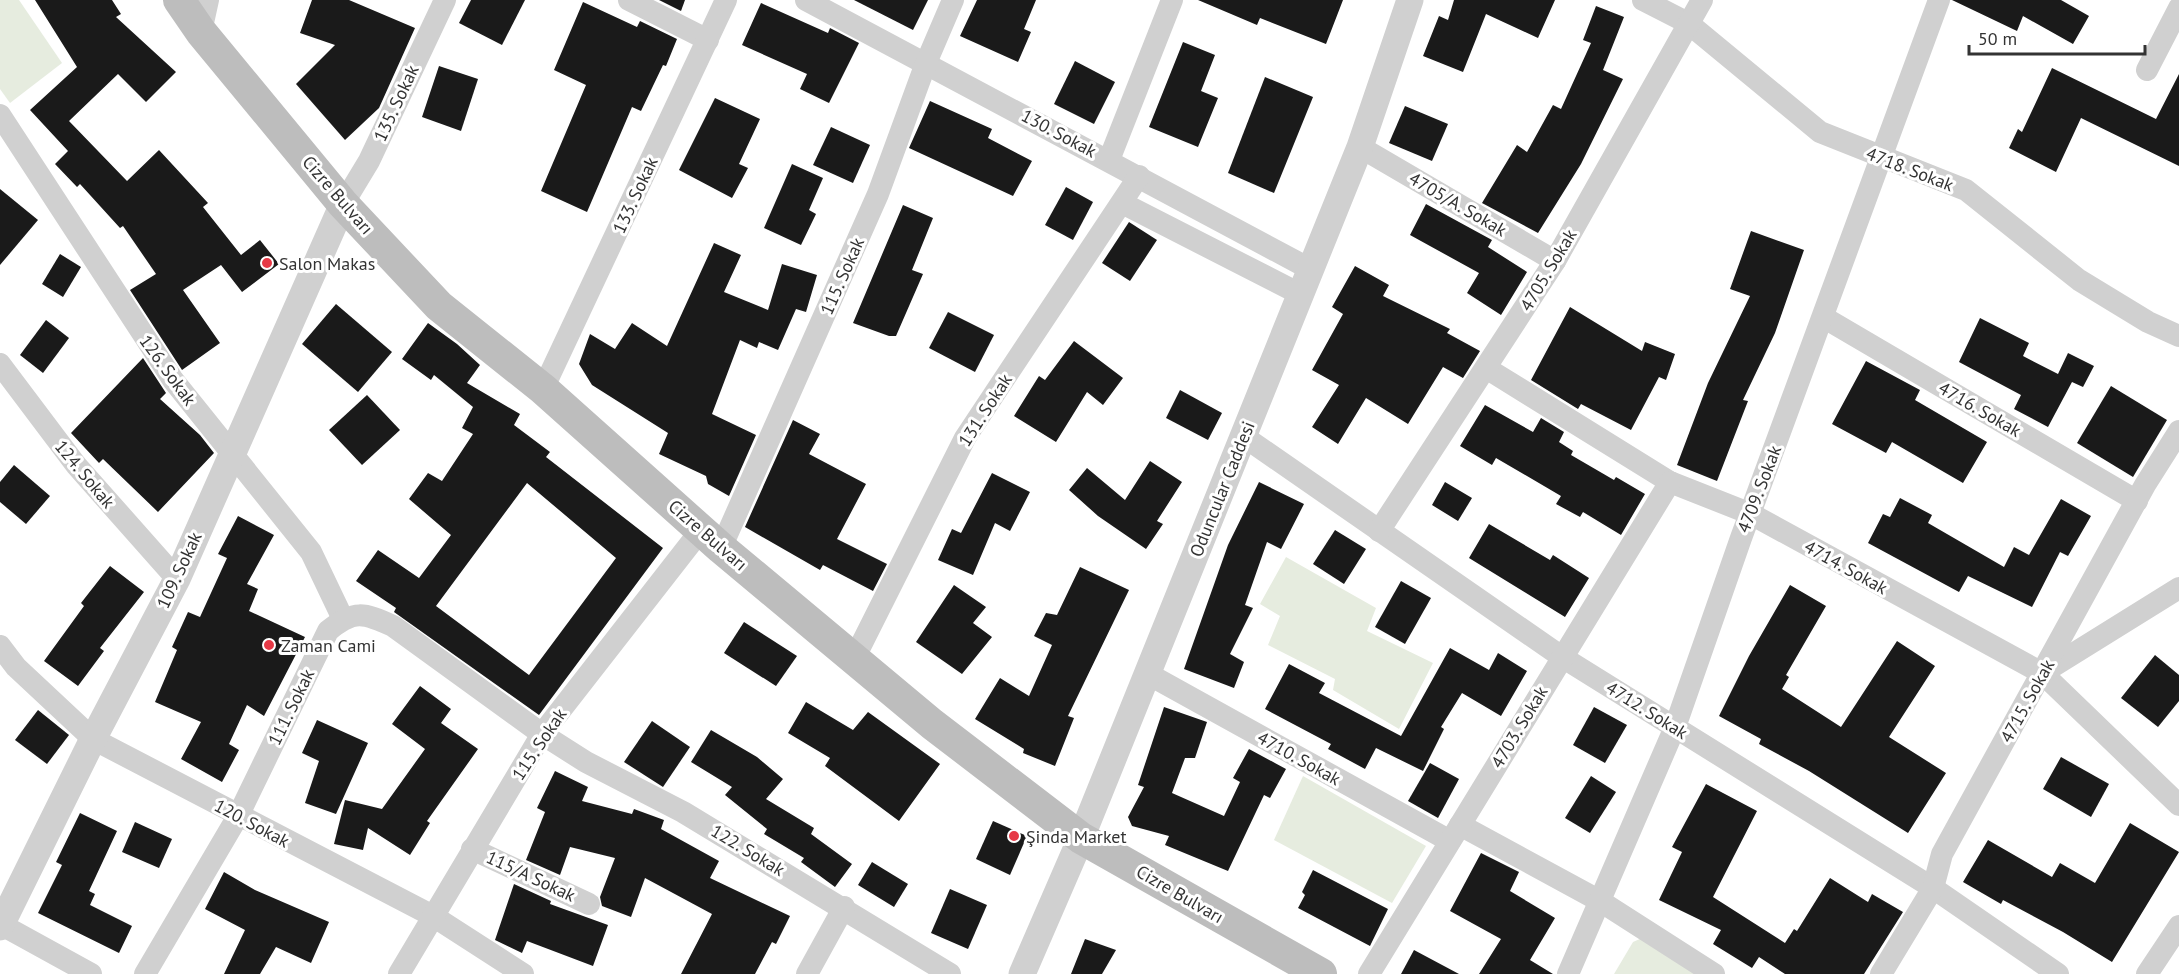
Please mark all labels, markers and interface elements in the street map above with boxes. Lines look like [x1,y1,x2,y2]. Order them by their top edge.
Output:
scale bar [1969,18,2144,56]
text: 50 m [1978,27,2017,50]
street label: 135. Sokak [368,61,424,145]
street label: 130. Sokak [1017,104,1101,163]
street label: 4718. Sokak [1863,142,1957,196]
street label: Cizre Bulvarı [297,151,379,239]
street label: 133. Sokak [607,153,663,237]
street label: 4705/A. Sokak [1405,167,1511,241]
street label: 4705. Sokak [1514,224,1582,315]
street label: 115. Sokak [815,233,869,318]
place label: Salon Makas [279,252,375,275]
marker: Salon Makas [260,256,274,270]
street label: 126. Sokak [135,330,202,410]
street label: 131. Sokak [953,369,1017,451]
street label: 4716. Sokak [1934,376,2026,442]
street label: Oduncular Caddesi [1184,418,1260,560]
street label: 124. Sokak [50,435,120,513]
street label: 4709. Sokak [1732,442,1786,536]
street label: Cizre Bulvarı [664,494,752,576]
street label: 109. Sokak [151,528,207,612]
street label: 4714. Sokak [1800,535,1892,600]
place label: Zaman Cami [281,634,376,657]
marker: Zaman Cami [262,638,276,652]
street label: 4715. Sokak [1995,655,2060,747]
street label: 111. Sokak [263,665,319,749]
street label: 4712. Sokak [1602,676,1692,744]
street label: 4703. Sokak [1485,681,1553,772]
street label: 115. Sokak [507,703,572,784]
street label: 4710. Sokak [1253,726,1345,791]
street label: 120. Sokak [210,794,294,853]
street label: 122. Sokak [707,819,789,881]
place label: Şinda Market [1026,825,1127,848]
marker: Şinda Market [1007,829,1021,843]
street label: 115/A Sokak [483,845,580,907]
street label: Cizre Bulvarı [1132,860,1228,928]

